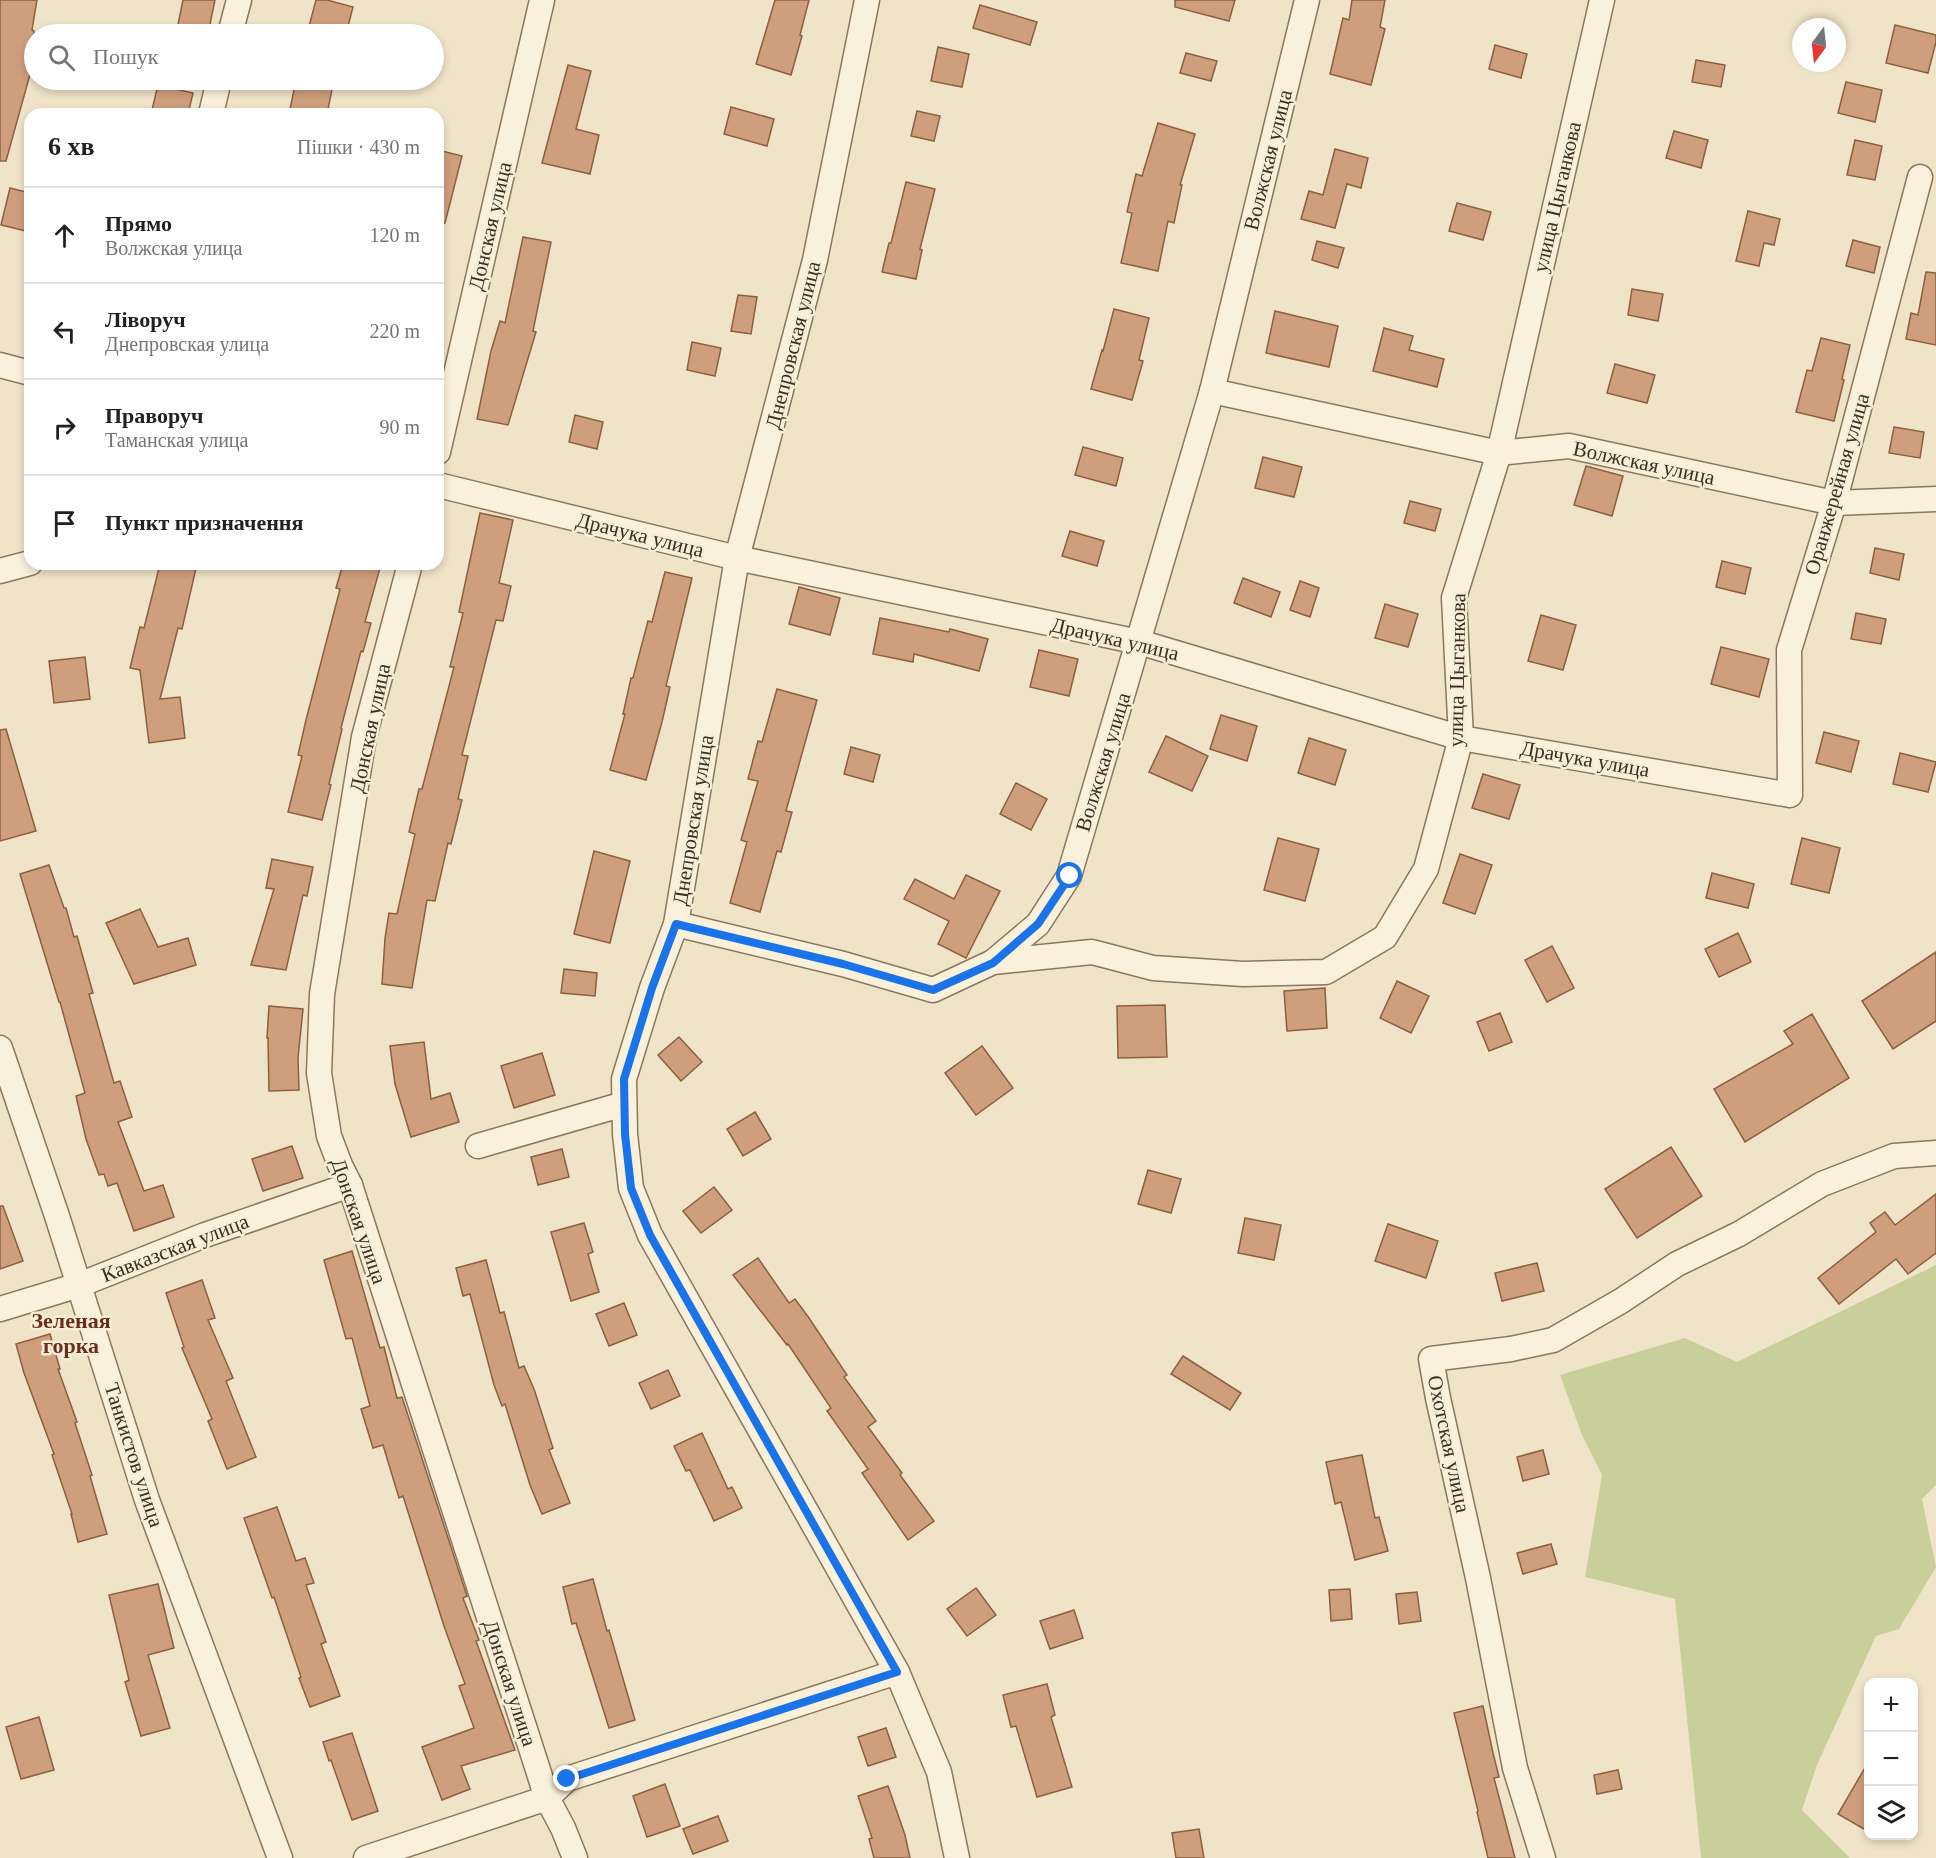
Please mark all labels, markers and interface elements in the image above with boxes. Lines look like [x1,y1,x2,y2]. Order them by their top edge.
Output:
north arrow [1792,18,1846,72]
search box [24,24,444,90]
icon: search [45,41,78,74]
text: Пошук [93,44,159,69]
street label: Волжская улица [1239,87,1297,233]
street label: улица Цыганкова [1528,119,1586,275]
text: 6 хв [48,132,95,161]
text: Пішки · 430 m [297,136,420,158]
street label: Донская улица [464,159,517,293]
text: Прямо [105,211,172,236]
icon: ahead [48,219,81,252]
text: 120 m [369,224,420,246]
text: Волжская улица [105,237,242,259]
street label: Днепровская улица [761,258,826,431]
text: Ліворуч [105,307,186,332]
icon: left [48,315,81,348]
text: 220 m [369,320,420,342]
text: Днепровская улица [105,333,269,355]
street label: Оранжерейная улица [1800,390,1875,578]
text: Праворуч [105,403,203,428]
icon: right [48,411,81,444]
text: 90 m [379,416,420,438]
text: Таманская улица [105,429,248,451]
street label: Волжская улица [1571,436,1718,490]
icon: arrive [48,507,81,540]
street label: Драчука улица [574,508,707,563]
text: Пункт призначення [105,510,303,535]
street label: улица Цыганкова [1444,592,1470,747]
street label: Драчука улица [1049,613,1182,666]
street label: Донская улица [345,661,396,795]
street label: Волжская улица [1070,689,1136,834]
street label: Днепровская улица [668,732,718,907]
street label: Драчука улица [1519,736,1652,782]
route start [1056,862,1082,888]
street label: Донская улица [326,1155,392,1288]
street label: Кавказская улица [98,1209,253,1287]
district label: Зеленая горка [31,1308,111,1358]
street label: Охотская улица [1423,1373,1475,1516]
street label: Танкистов улица [99,1380,169,1531]
street label: Донская улица [478,1617,542,1750]
map controls [1864,1678,1918,1840]
button: + [1864,1678,1918,1732]
button: − [1864,1732,1918,1786]
route end [553,1765,579,1791]
button: layers [1864,1786,1918,1840]

